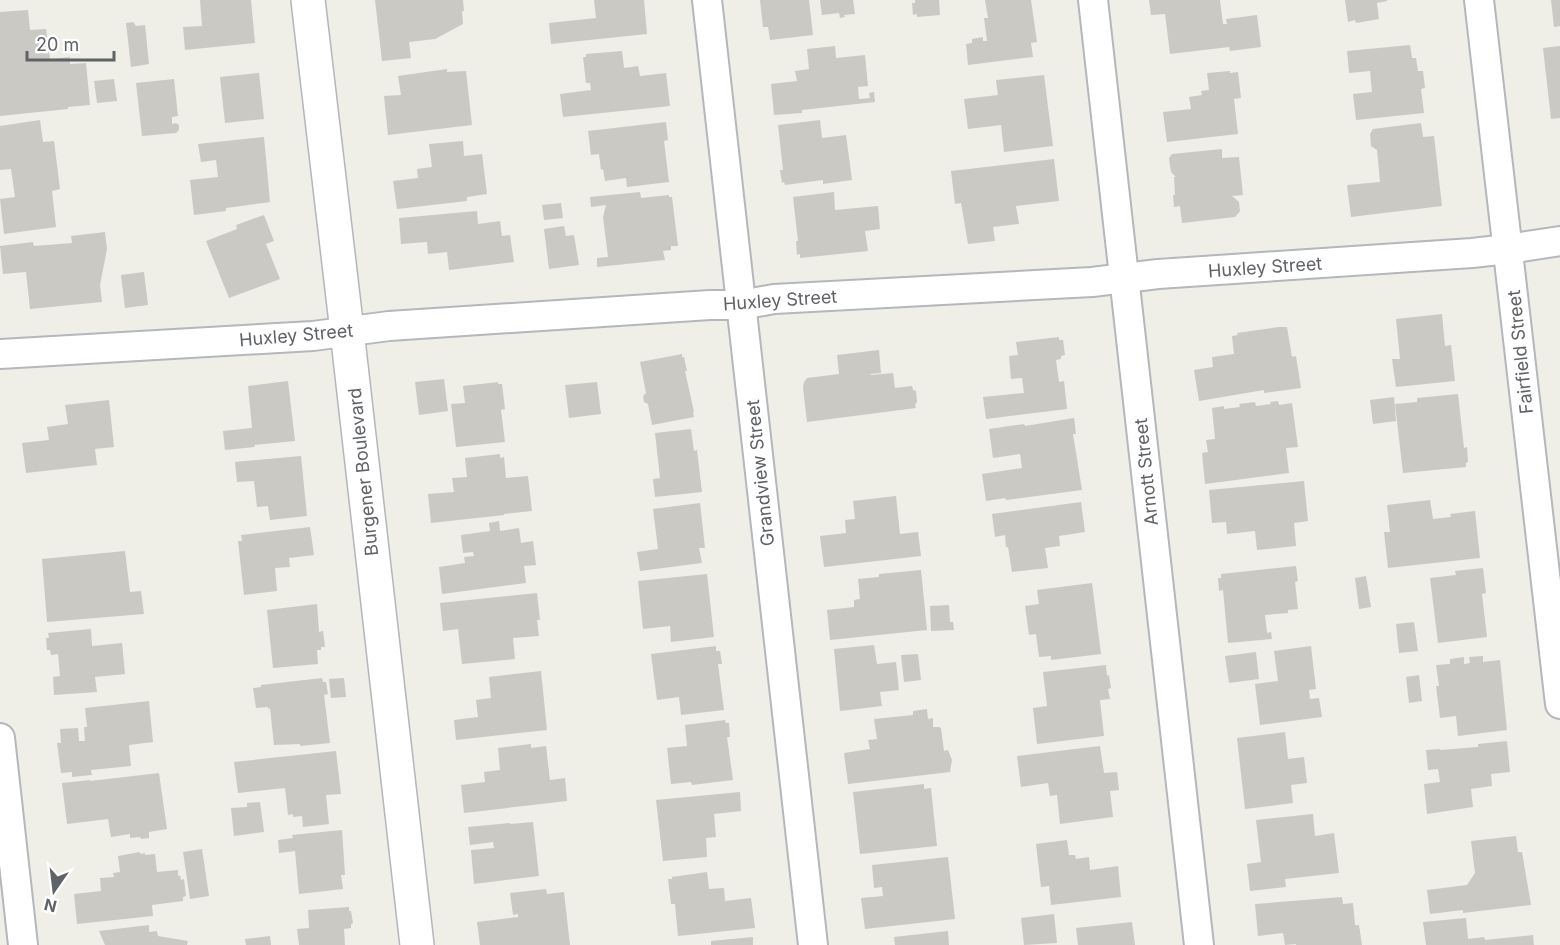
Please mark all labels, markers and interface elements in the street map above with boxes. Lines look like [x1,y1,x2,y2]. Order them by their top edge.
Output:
scale bar [27,24,114,62]
text: 20 m [36,34,79,55]
street label: Huxley Street [1207,253,1323,281]
street label: Huxley Street [722,286,838,314]
street label: Fairfield Street [1503,289,1537,415]
street label: Huxley Street [238,320,354,350]
street label: Burgener Boulevard [344,387,382,557]
street label: Grandview Street [742,399,778,547]
street label: Arnott Street [1130,417,1162,527]
north arrow [24,861,84,921]
text: N [42,894,59,917]

